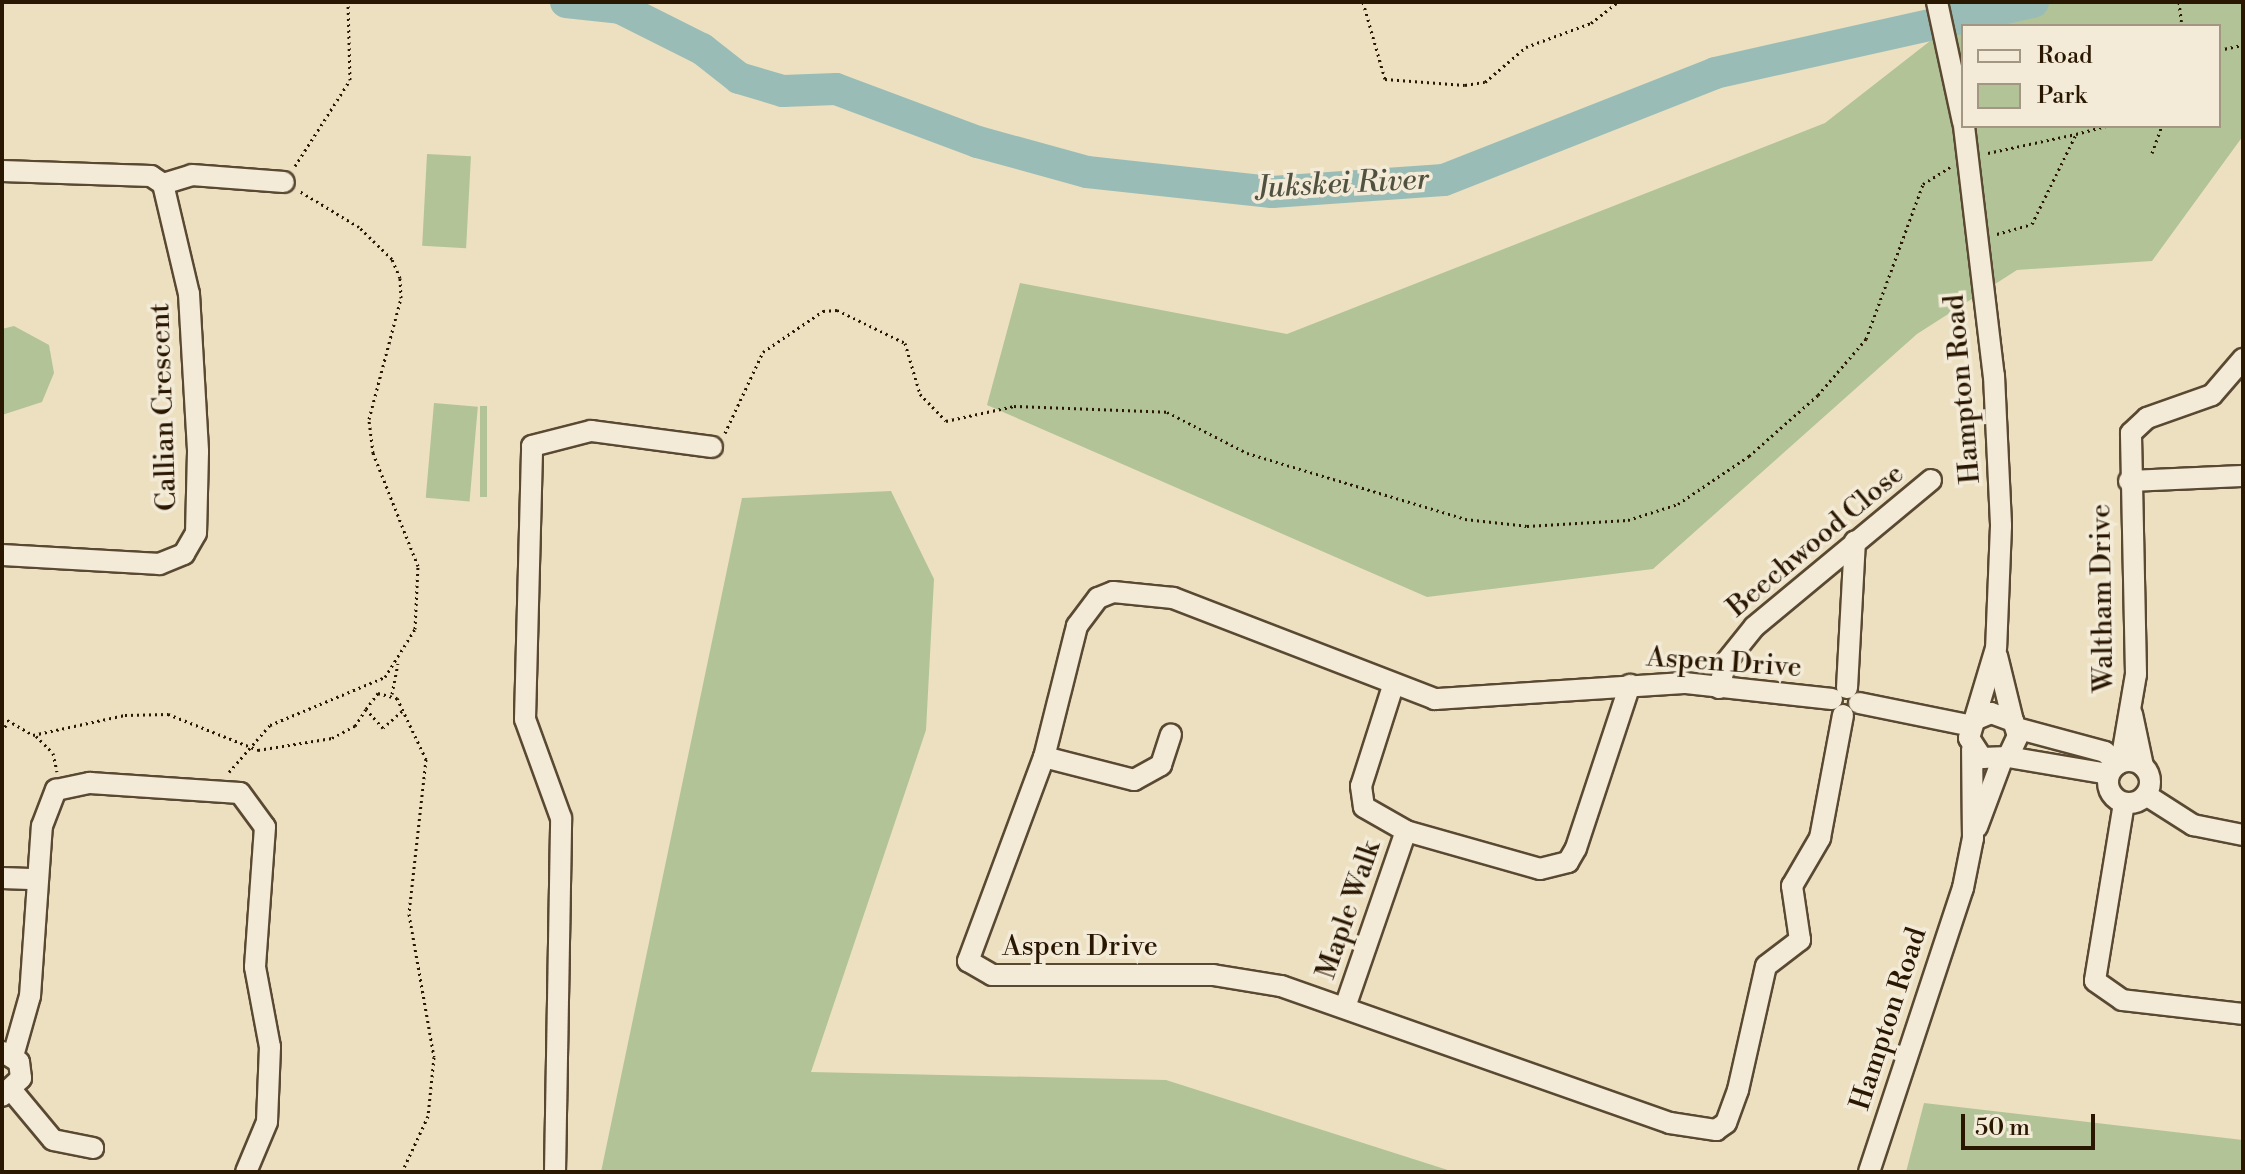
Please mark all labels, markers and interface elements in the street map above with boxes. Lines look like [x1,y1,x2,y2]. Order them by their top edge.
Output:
legend [1961,24,2221,128]
text: Road [2037,41,2093,71]
text: Park [2037,81,2087,111]
water label: Jukskei River [1256,162,1430,206]
street label: Hampton Road [1938,293,1988,485]
street label: Callian Crescent [144,302,184,512]
street label: Beechwood Close [1721,457,1911,625]
street label: Waltham Drive [2085,503,2121,693]
street label: Aspen Drive [1645,641,1803,685]
street label: Maple Walk [1310,836,1388,984]
street label: Hampton Road [1844,924,1934,1114]
street label: Aspen Drive [1002,930,1158,964]
scale bar [1965,1098,2099,1148]
text: 50 m [1975,1113,2030,1143]

